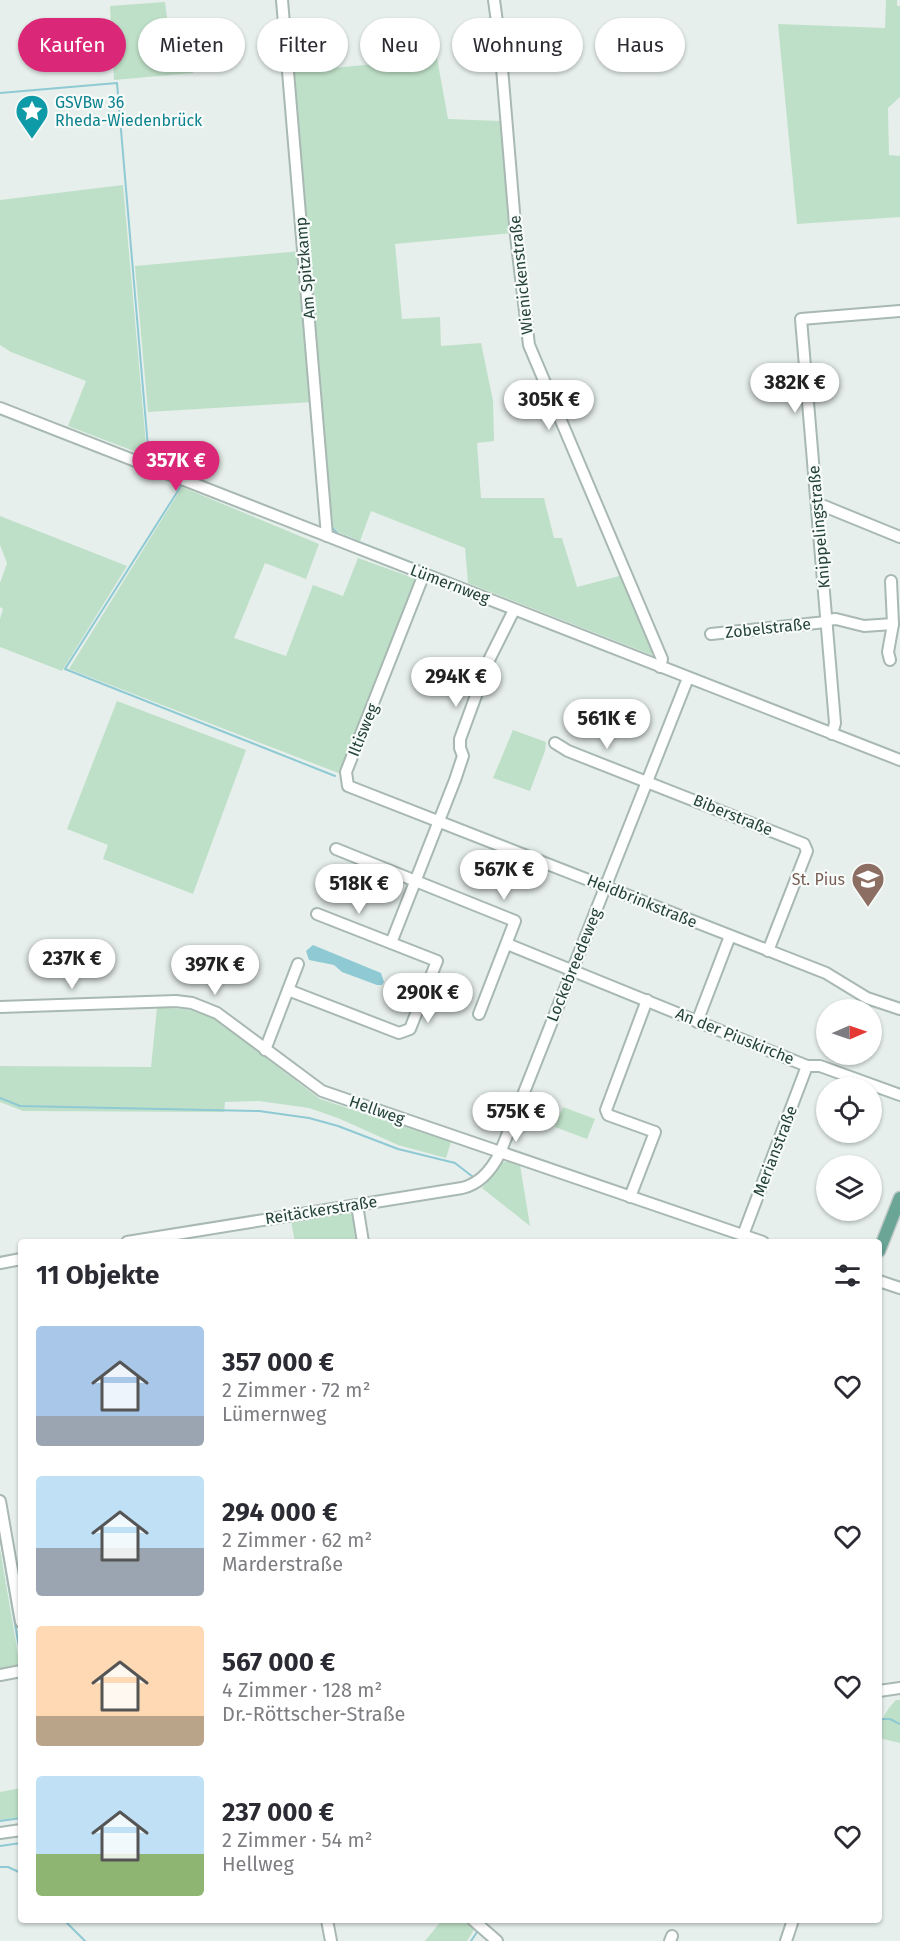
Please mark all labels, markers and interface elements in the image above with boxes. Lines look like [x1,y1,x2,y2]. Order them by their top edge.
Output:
chip: Kaufen [18,18,126,72]
chip: Mieten [138,18,245,72]
chip: Filter [257,18,348,72]
chip: Neu [360,18,440,72]
chip: Wohnung [452,18,583,72]
chip: Haus [595,18,685,72]
place icon: GSVBw 36 Rheda-Wiedenbrück [14,93,50,140]
place label: GSVBw 36 Rheda-Wiedenbrück [55,93,203,130]
street label: Wienickenstraße [505,214,537,336]
street label: Am Spitzkamp [291,216,319,320]
pin: 382K € [746,363,844,414]
text: 382K € [764,370,826,394]
pin: 305K € [500,380,598,431]
text: 305K € [518,387,580,411]
pin: 357K € [127,441,225,492]
text: 357K € [146,448,206,472]
street label: Knippelingstraße [804,465,834,589]
street label: Lümernweg [408,560,493,608]
street label: Zobelstraße [724,614,812,642]
pin: 294K € [407,657,505,708]
text: 294K € [425,664,487,688]
pin: 561K € [558,699,656,750]
street label: Iltisweg [344,700,382,759]
text: 561K € [577,706,637,730]
street label: Biberstraße [690,790,776,840]
pin: 567K € [455,850,553,901]
text: 567K € [474,857,534,881]
school or university icon: St. Pius [850,861,886,908]
pin: 518K € [310,864,408,915]
street label: Heidbrinkstraße [584,870,700,932]
place label: St. Pius [792,870,845,889]
text: 518K € [329,871,389,895]
street label: Lockebreedeweg [543,905,606,1025]
pin: 237K € [23,939,121,990]
pin: 397K € [166,945,264,996]
text: 237K € [42,946,102,970]
text: 397K € [185,952,245,976]
pin: 290K € [379,973,477,1024]
text: 290K € [397,980,459,1004]
north arrow [816,999,882,1065]
map controls [816,999,882,1221]
street label: An der Piuskirche [673,1004,797,1068]
button: locate [816,1077,882,1143]
street label: Hellweg [347,1092,408,1129]
pin: 575K € [467,1092,565,1143]
text: 575K € [486,1099,546,1123]
street label: Merianstraße [749,1103,801,1199]
button: layers [816,1155,882,1221]
street label: Reitäckerstraße [264,1192,378,1228]
icon: filters [831,1259,864,1292]
text: 11 Objekte [36,1260,159,1291]
text: 357 000 € [222,1347,334,1378]
icon: home [84,1350,156,1422]
icon: heart [831,1370,864,1403]
text: 2 Zimmer · 72 m² [222,1378,370,1402]
text: Lümernweg [222,1402,326,1426]
text: 294 000 € [222,1497,338,1528]
icon: home [84,1500,156,1572]
icon: heart [831,1520,864,1553]
text: 2 Zimmer · 62 m² [222,1528,372,1552]
text: Marderstraße [222,1552,343,1576]
text: 567 000 € [222,1647,335,1678]
icon: home [84,1650,156,1722]
icon: heart [831,1670,864,1703]
text: 4 Zimmer · 128 m² [222,1678,382,1702]
text: Dr.-Röttscher-Straße [222,1702,405,1726]
text: 237 000 € [222,1797,334,1828]
icon: home [84,1800,156,1872]
icon: heart [831,1820,864,1853]
text: 2 Zimmer · 54 m² [222,1828,373,1852]
text: Hellweg [222,1852,294,1876]

